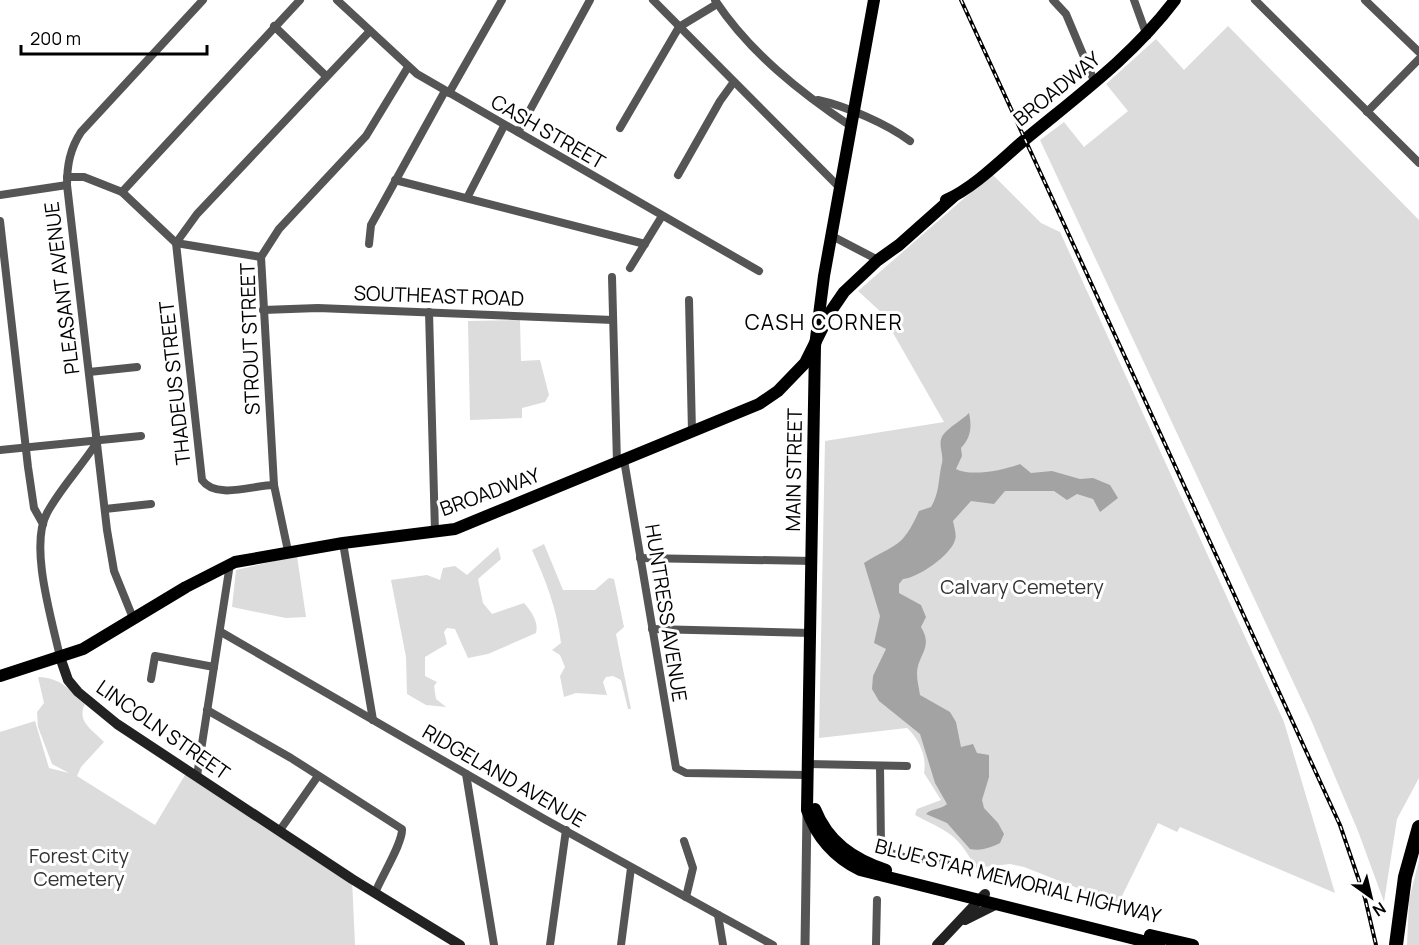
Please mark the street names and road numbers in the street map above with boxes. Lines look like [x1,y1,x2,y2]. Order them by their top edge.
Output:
street label: BROADWAY [1008,45,1106,132]
street label: CASH STREET [486,88,610,175]
street label: PLEASANT AVENUE [38,200,85,376]
street label: STROUT STREET [233,262,266,416]
street label: SOUTHEAST ROAD [353,279,525,312]
street label: THADEUS STREET [152,300,197,466]
street label: MAIN STREET [779,408,808,532]
street label: BROADWAY [436,461,544,522]
street label: HUNTRESS AVENUE [639,522,694,704]
street label: LINCOLN STREET [91,674,235,786]
street label: RIDGELAND AVENUE [418,718,591,833]
street label: BLUE STAR MEMORIAL HIGHWAY [872,832,1165,929]

